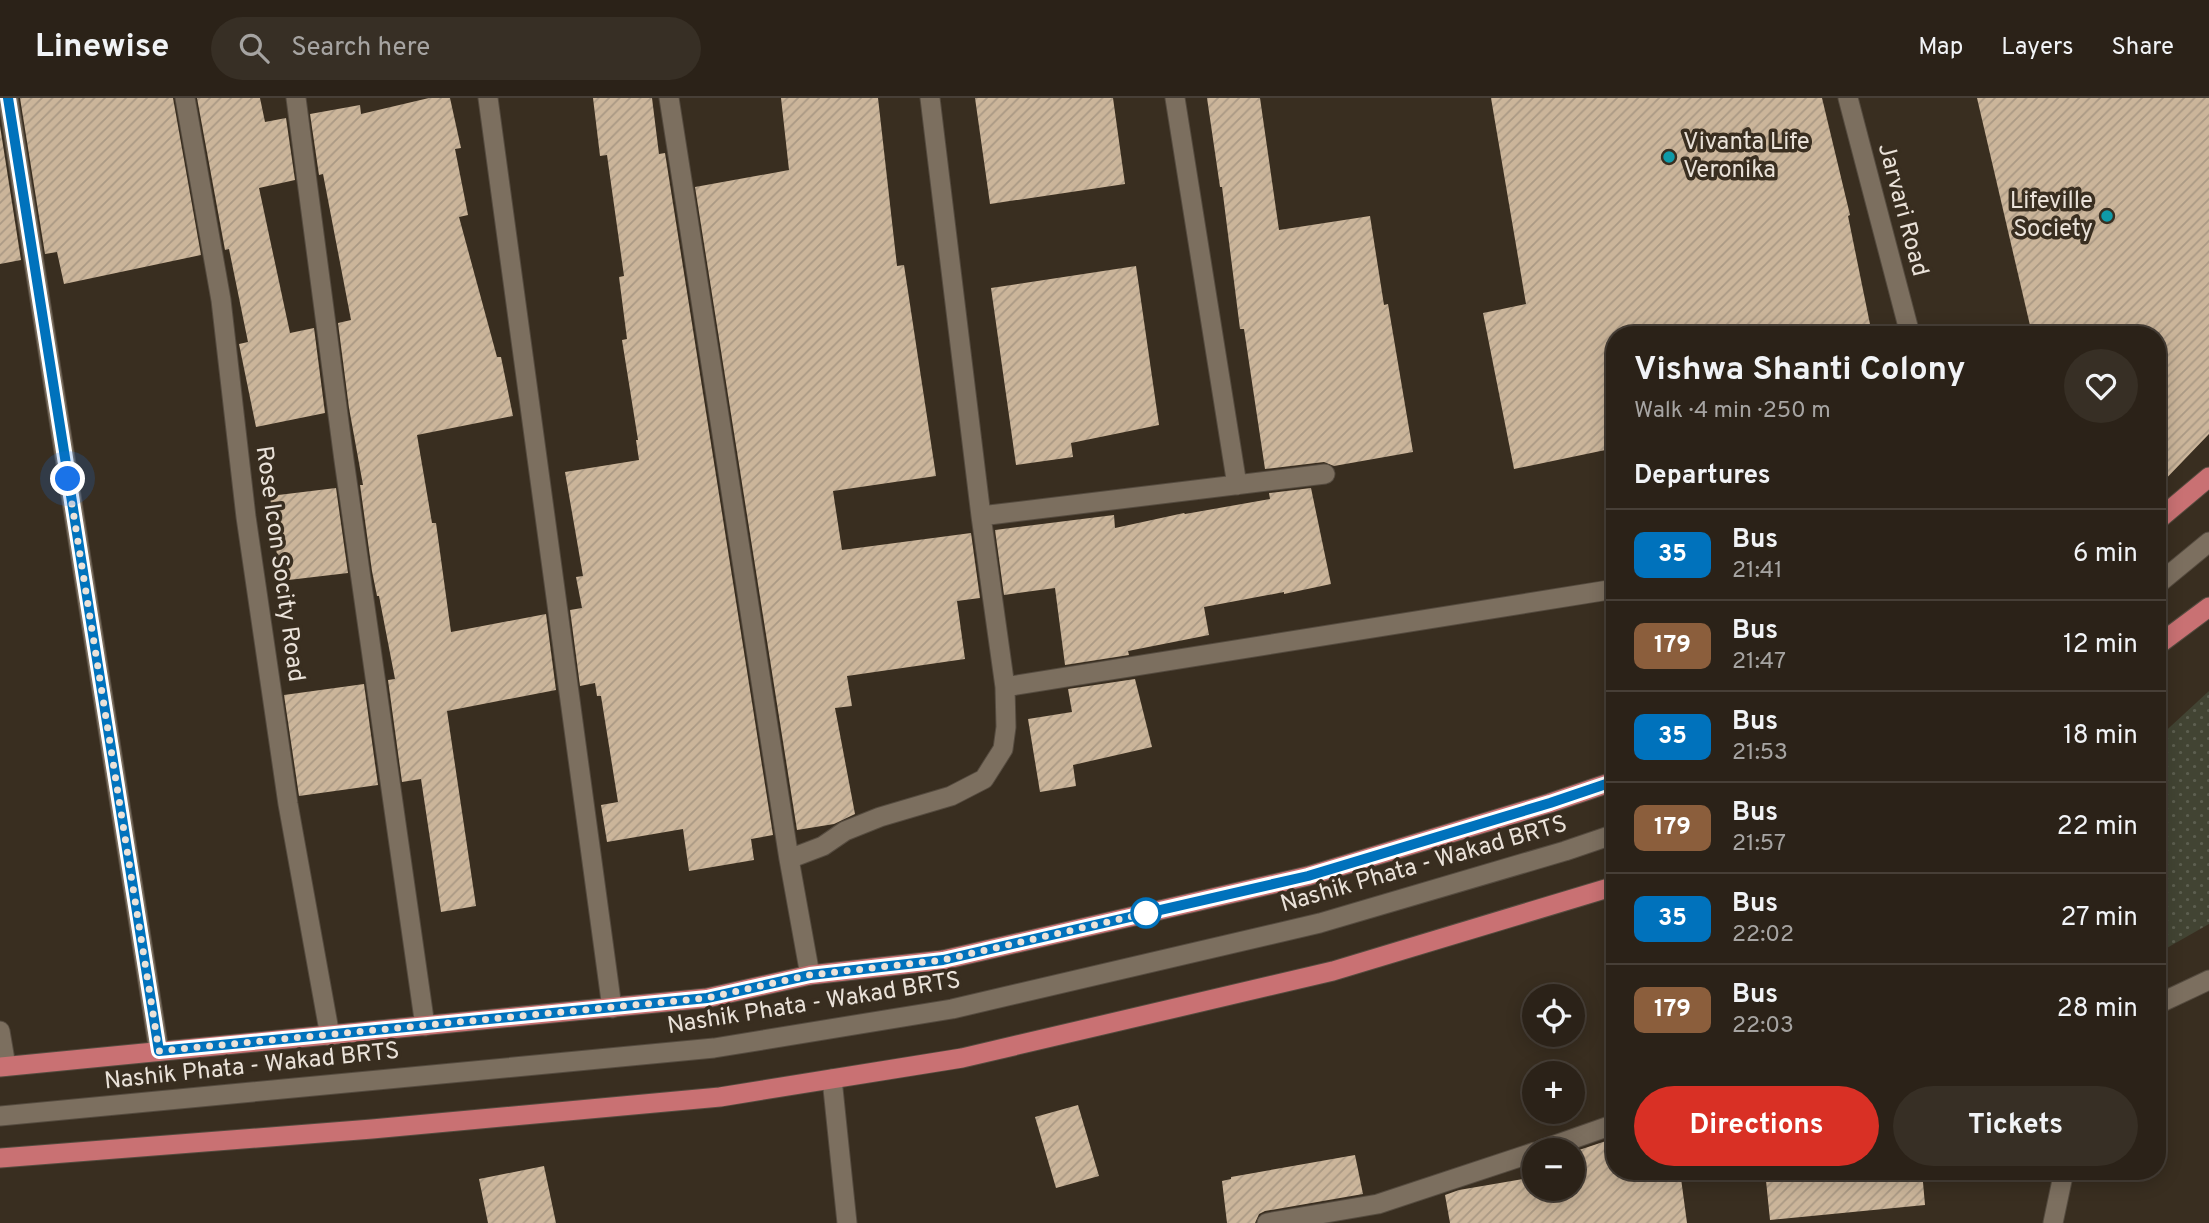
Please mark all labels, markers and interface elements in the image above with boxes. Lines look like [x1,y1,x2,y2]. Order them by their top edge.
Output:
search box [211,17,701,80]
text: Linewise [35,27,169,69]
icon: search [235,29,273,67]
text: Search here [291,32,430,65]
text: Map [1918,33,1963,63]
text: Layers [2001,33,2073,63]
text: Share [2111,33,2174,63]
place label: Vivanta Life Veronika [1683,128,1810,186]
street label: Jarvari Road [1870,140,1934,280]
marker: Vivanta Life Veronika [1661,149,1677,165]
place label: Lifeville Society [2010,187,2093,245]
marker: Lifeville Society [2099,208,2115,224]
button: heart [2064,349,2138,423]
text: Vishwa Shanti Colony [1634,350,1965,392]
text: Walk · 4 min · 250 m [1634,397,1831,426]
street label: Rose Icon Socity Road [248,444,310,684]
text: Departures [1634,460,1771,493]
your location [50,461,85,496]
text: Bus [1732,524,1778,557]
text: 6 min [2073,538,2138,571]
text: 35 [1658,540,1687,570]
text: 21:41 [1732,557,1783,586]
text: Bus [1732,615,1778,648]
text: 12 min [2063,629,2138,662]
text: 179 [1654,631,1691,661]
text: 21:47 [1732,648,1786,677]
text: Bus [1732,706,1778,739]
text: 18 min [2063,720,2138,753]
text: 35 [1658,722,1687,752]
text: 21:53 [1732,739,1788,768]
text: Bus [1732,797,1778,830]
street label: Nashik Phata - Wakad BRTS [1277,810,1571,920]
text: 22 min [2057,811,2138,844]
text: 179 [1654,813,1691,843]
text: 21:57 [1732,830,1786,859]
text: Bus [1732,888,1778,921]
unlabelled marker [1131,898,1161,928]
text: 27 min [2060,902,2138,935]
text: 35 [1658,904,1687,934]
text: 22:02 [1732,921,1794,950]
street label: Nashik Phata - Wakad BRTS [665,966,963,1042]
text: Bus [1732,979,1778,1012]
map controls [1522,984,1585,1201]
button: locate [1522,984,1585,1047]
text: 28 min [2057,993,2138,1026]
text: 179 [1654,995,1691,1025]
text: 22:03 [1732,1012,1794,1041]
street label: Nashik Phata - Wakad BRTS [103,1037,401,1097]
button: + [1522,1061,1585,1124]
button: Directions [1634,1086,1879,1166]
button: Tickets [1893,1086,2138,1166]
button: − [1522,1138,1585,1201]

